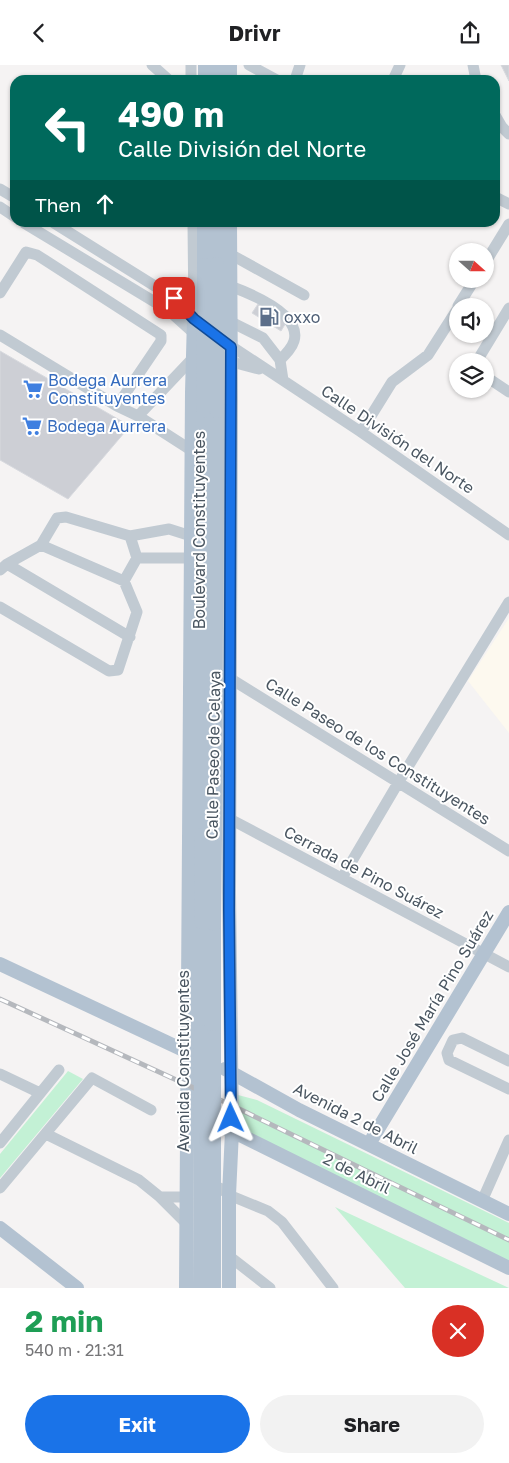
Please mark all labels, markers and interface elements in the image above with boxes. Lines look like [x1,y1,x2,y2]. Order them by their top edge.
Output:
icon: back [25,19,53,47]
text: Drivr [228,19,281,46]
icon: share [456,19,484,47]
text: 490 m [118,93,224,135]
icon: left [35,95,100,160]
text: Calle División del Norte [118,135,366,162]
icon: ahead [91,190,119,218]
text: Then [35,193,81,216]
north arrow [449,243,494,287]
map controls [449,243,494,398]
pin [153,277,195,319]
icon: arrive [160,284,188,312]
button: sound [449,298,494,343]
fuel station icon: oxxo [258,306,280,328]
place label: oxxo [284,307,320,327]
button: layers [449,353,494,398]
place label: Bodega Aurrera Constituyentes [48,370,167,408]
supermarket icon: Bodega Aurrera Constituyentes [22,378,44,400]
street label: Calle División del Norte [318,380,478,498]
supermarket icon: Bodega Aurrera [21,415,43,437]
place label: Bodega Aurrera [47,416,166,436]
street label: Boulevard Constituyentes [189,431,209,629]
street label: Calle Paseo de Celaya [202,671,224,839]
street label: Calle Paseo de los Constituyentes [262,673,494,829]
street label: Cerrada de Pino Suárez [281,821,447,923]
street label: Calle José María Pino Suárez [367,906,497,1106]
street label: Avenida Constituyentes [173,970,193,1152]
street label: Avenida 2 de Abril [290,1078,422,1158]
position arrow [204,1091,256,1143]
street label: 2 de Abril [320,1148,394,1198]
text: 2 min [25,1303,103,1339]
button: close [432,1305,484,1357]
text: 540 m · 21:31 [25,1340,124,1360]
button: Exit [25,1395,250,1453]
button: Share [260,1395,484,1453]

